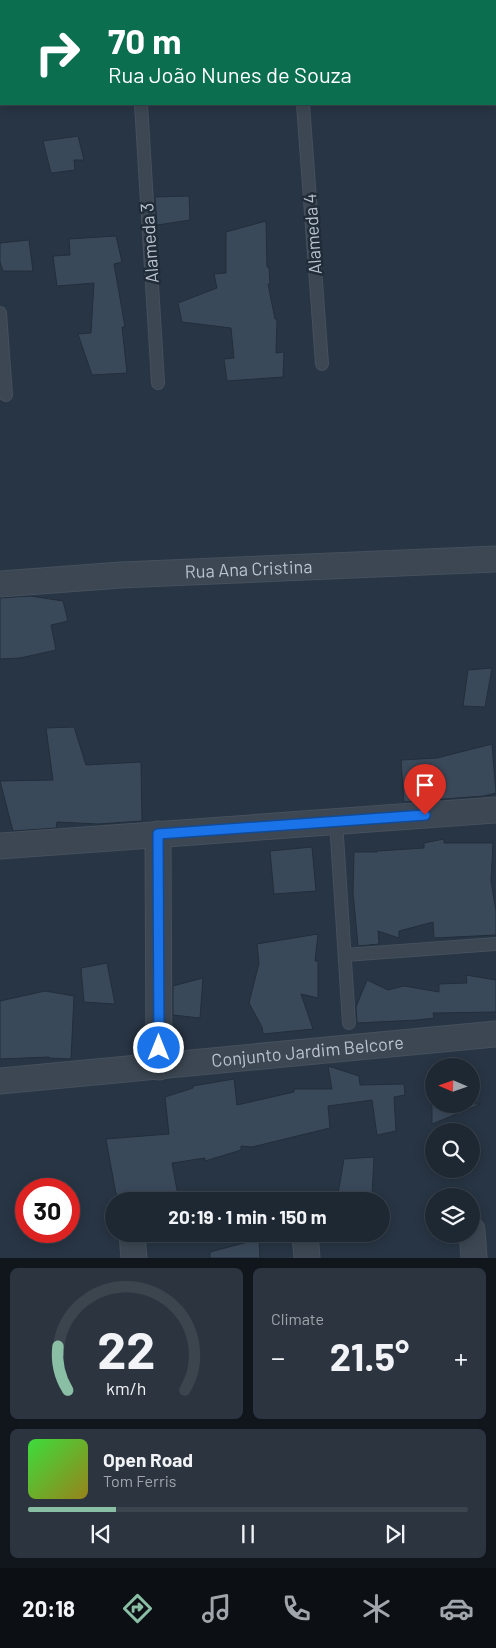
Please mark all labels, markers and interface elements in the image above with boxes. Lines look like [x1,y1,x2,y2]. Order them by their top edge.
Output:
text: 70 m [108,19,182,61]
icon: right [25,20,90,85]
text: Rua João Nunes de Souza [108,61,352,87]
street label: Alameda 4 [298,193,326,275]
street label: Alameda 3 [135,202,163,284]
street label: Rua Ana Cristina [184,555,313,582]
pin [404,764,446,815]
icon: arrive [411,771,439,799]
position arrow [132,1021,184,1073]
street label: Conjunto Jardim Belcore [210,1031,405,1071]
north arrow [425,1058,480,1112]
map controls [425,1058,480,1243]
button: search [425,1123,480,1178]
speed limit sign: 30 [15,1178,80,1243]
button: layers [425,1188,480,1243]
text: 20:19 · 1 min · 150 m [168,1205,327,1228]
text: Climate [271,1309,324,1328]
text: 22 [97,1317,156,1379]
text: 21.5° [330,1333,409,1379]
text: − [271,1340,285,1374]
text: + [454,1340,468,1374]
text: km/h [106,1377,147,1399]
text: Open Road [103,1448,193,1471]
text: Tom Ferris [103,1471,177,1490]
icon: previous [87,1520,115,1548]
icon: pause [234,1520,262,1548]
icon: next [381,1520,409,1548]
icon: directions [120,1591,155,1626]
icon: music [199,1591,234,1626]
icon: phone [279,1591,314,1626]
icon: climate [359,1591,394,1626]
icon: car [439,1591,474,1626]
text: 20:18 [22,1595,75,1621]

